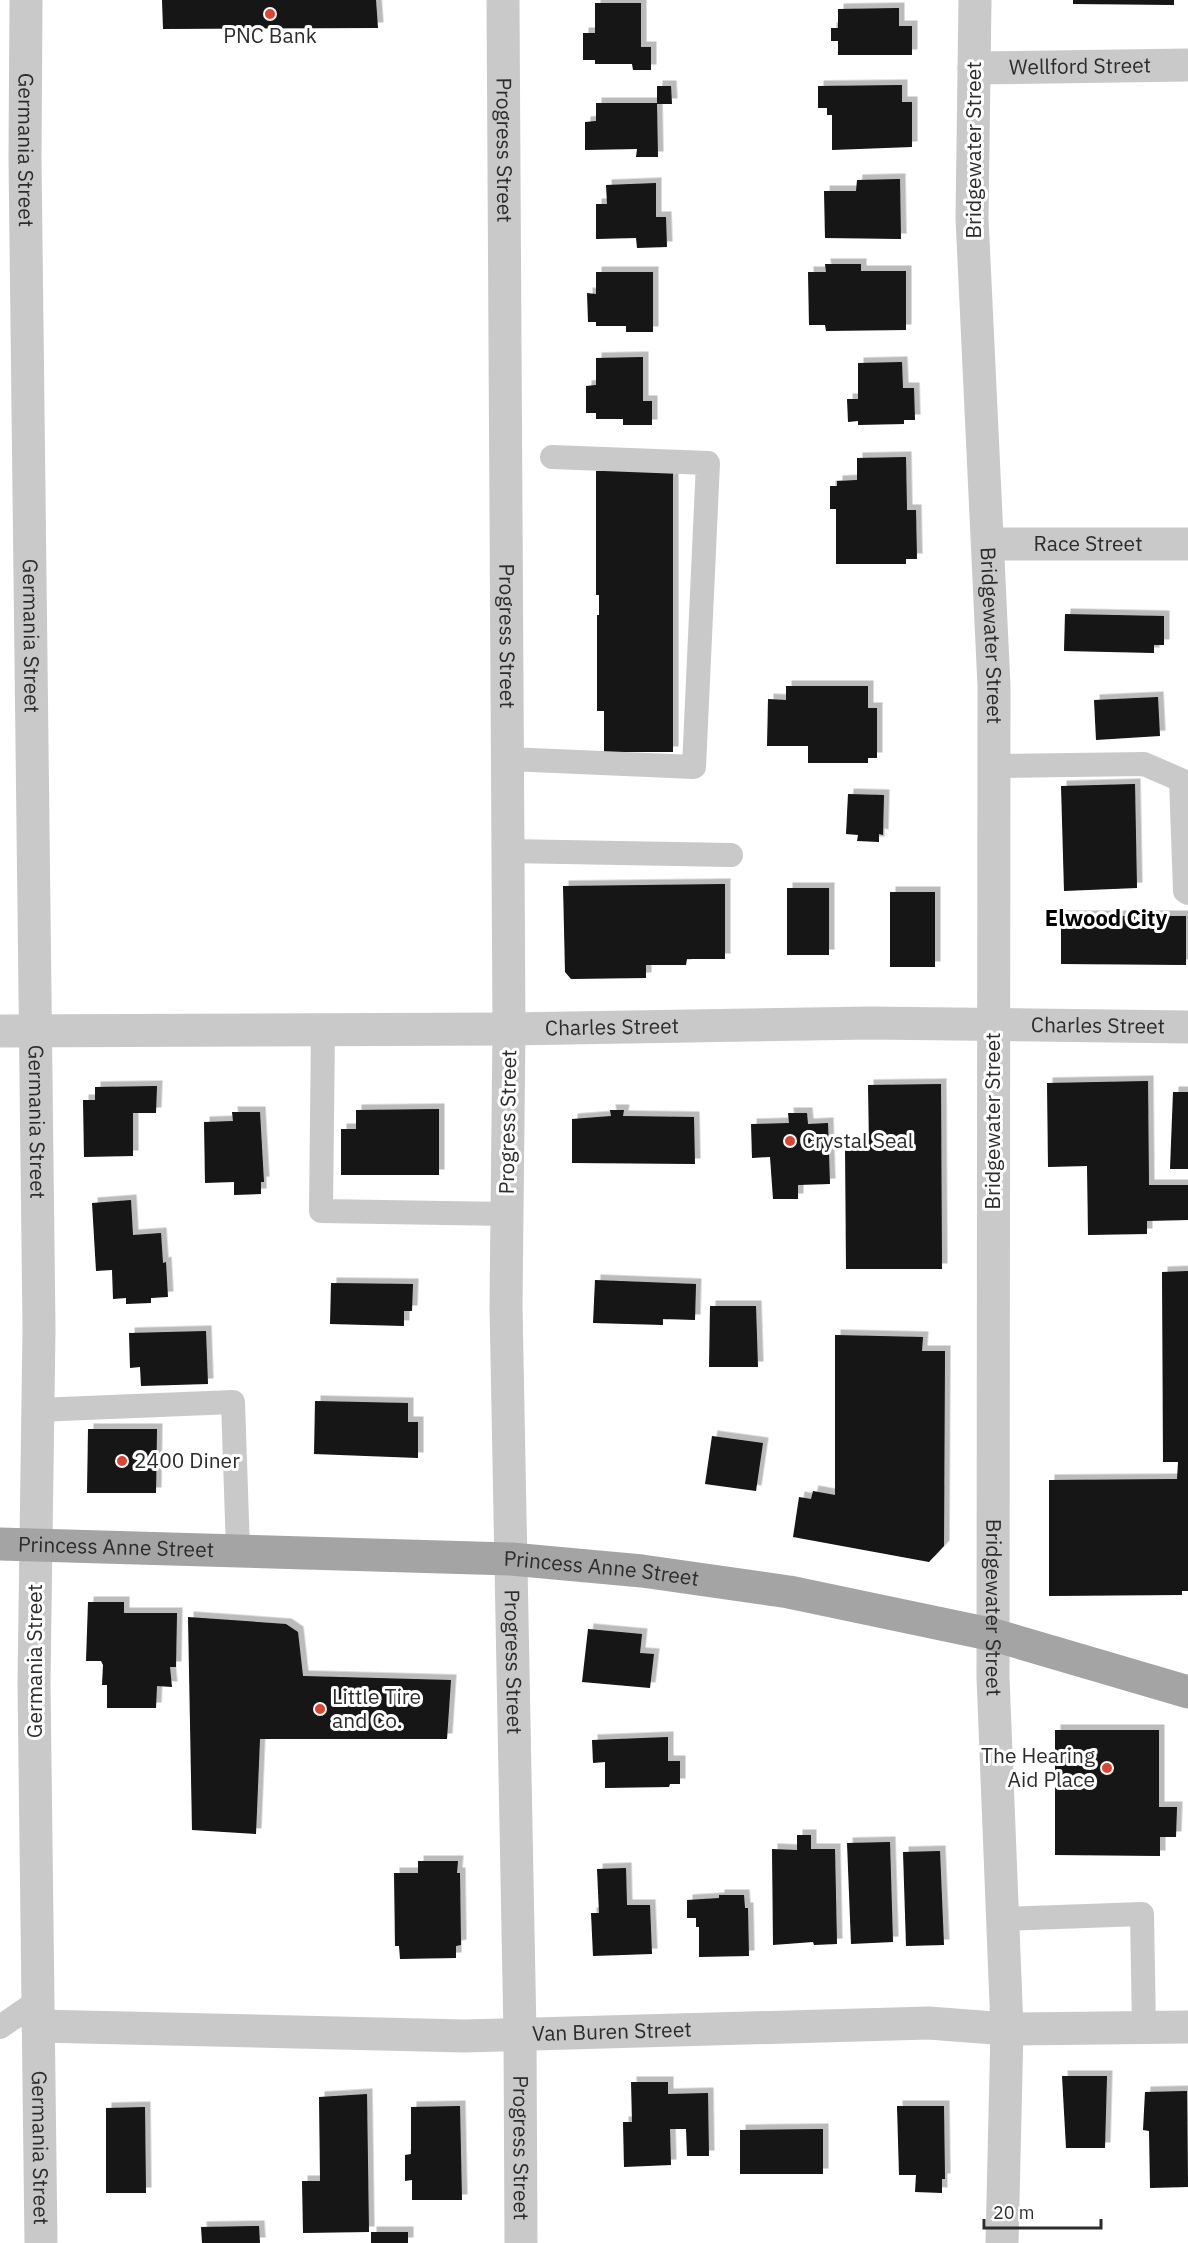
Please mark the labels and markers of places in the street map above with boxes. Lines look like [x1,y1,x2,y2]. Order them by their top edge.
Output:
marker: PNC Bank [263,7,277,21]
place label: PNC Bank [223,21,317,49]
place label: Crystal Seal [802,1126,914,1154]
marker: Crystal Seal [783,1134,797,1148]
place label: 2400 Diner [134,1446,240,1474]
marker: 2400 Diner [115,1454,129,1468]
place label: Little Tire and Co. [332,1682,421,1734]
marker: Little Tire and Co. [313,1702,327,1716]
place label: The Hearing Aid Place [981,1741,1095,1793]
marker: The Hearing Aid Place [1100,1761,1114,1775]

